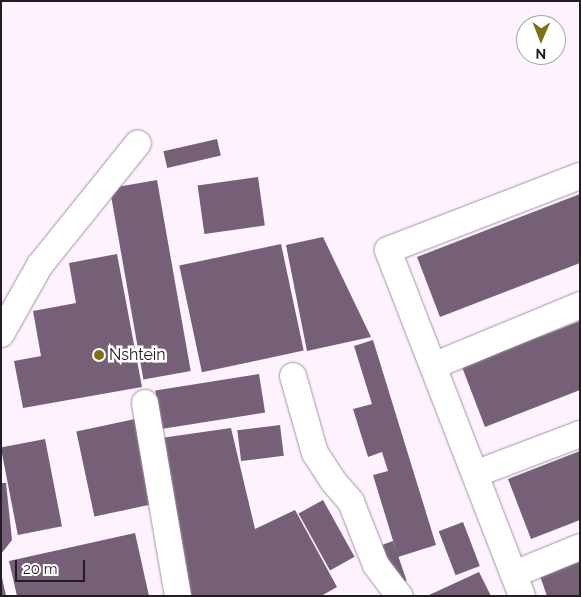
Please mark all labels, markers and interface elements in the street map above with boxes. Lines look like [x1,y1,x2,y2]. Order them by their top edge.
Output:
north arrow [516,15,566,65]
text: N [535,46,546,62]
place label: Nshtein [109,345,166,365]
marker: Nshtein [93,349,105,361]
scale bar [18,550,88,582]
text: 20 m [23,560,58,578]

